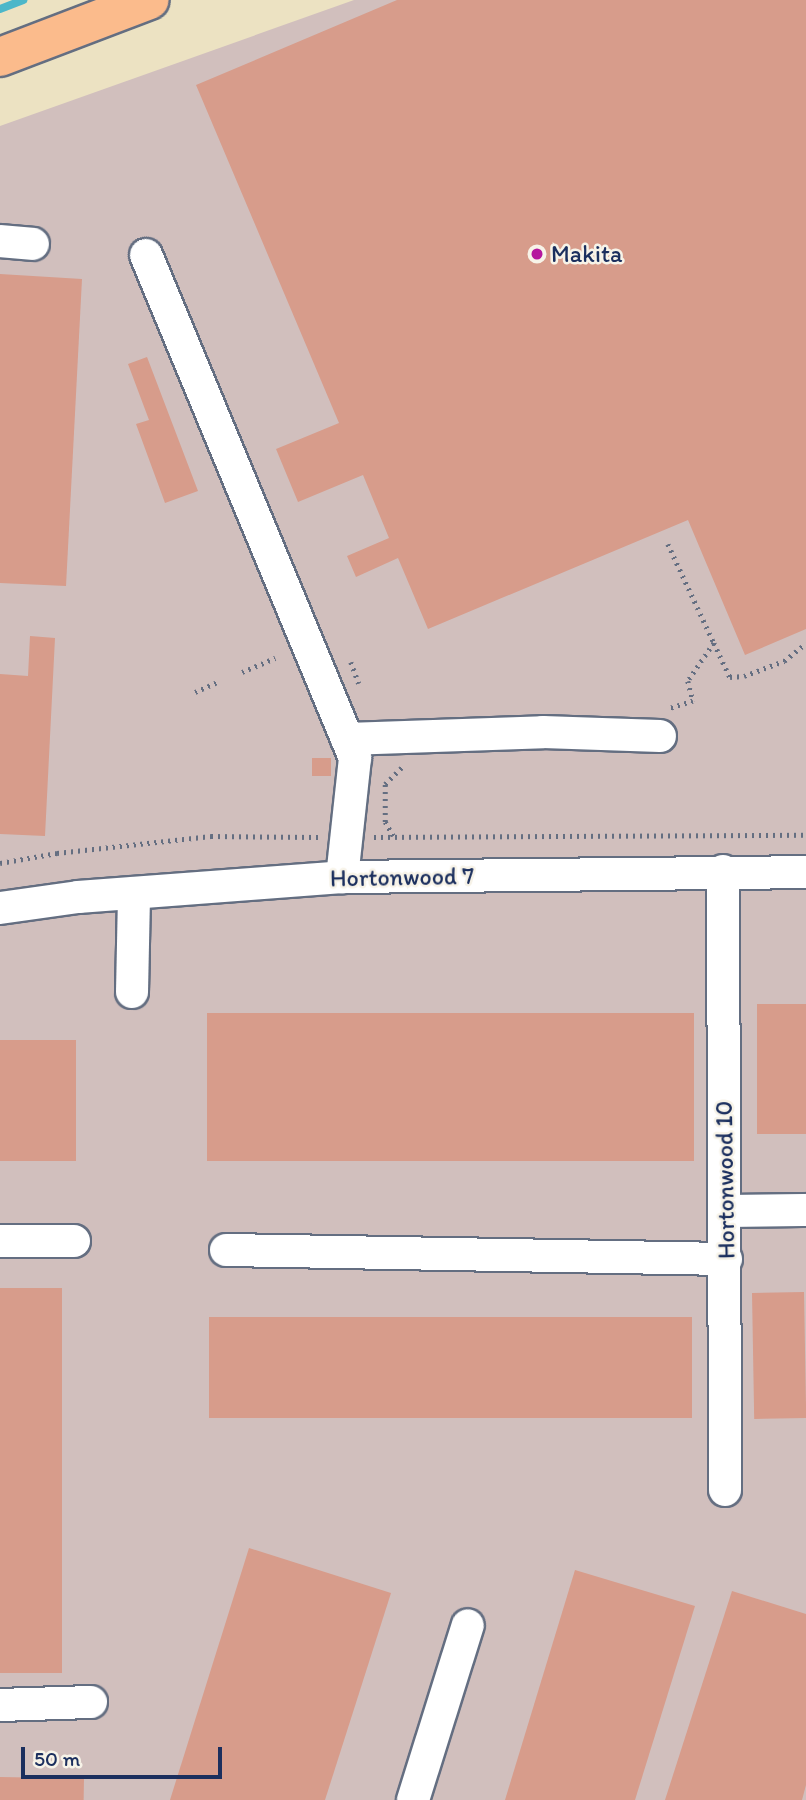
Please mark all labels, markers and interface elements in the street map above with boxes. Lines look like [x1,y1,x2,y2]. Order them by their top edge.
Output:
place label: Makita [551,240,622,268]
marker: Makita [529,246,545,262]
street label: Hortonwood 7 [330,861,474,893]
street label: Hortonwood 10 [709,1101,741,1259]
scale bar [24,1734,226,1778]
text: 50 m [34,1746,80,1771]

